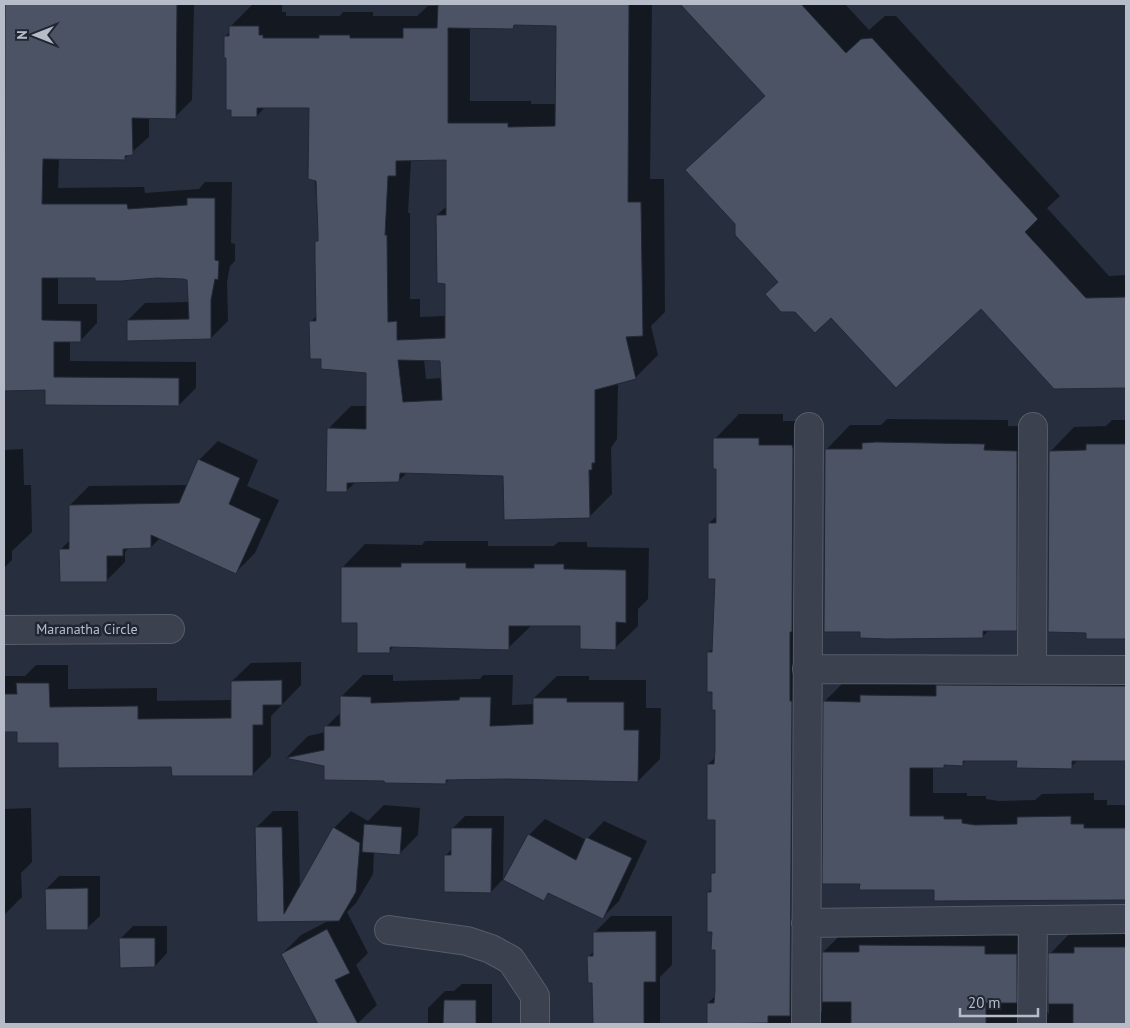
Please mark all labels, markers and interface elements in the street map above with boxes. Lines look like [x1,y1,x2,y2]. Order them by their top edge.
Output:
north arrow [10,10,60,60]
text: N [13,30,31,40]
street label: Maranatha Circle [36,620,138,638]
scale bar [960,986,1038,1018]
text: 20 m [968,993,1001,1012]

